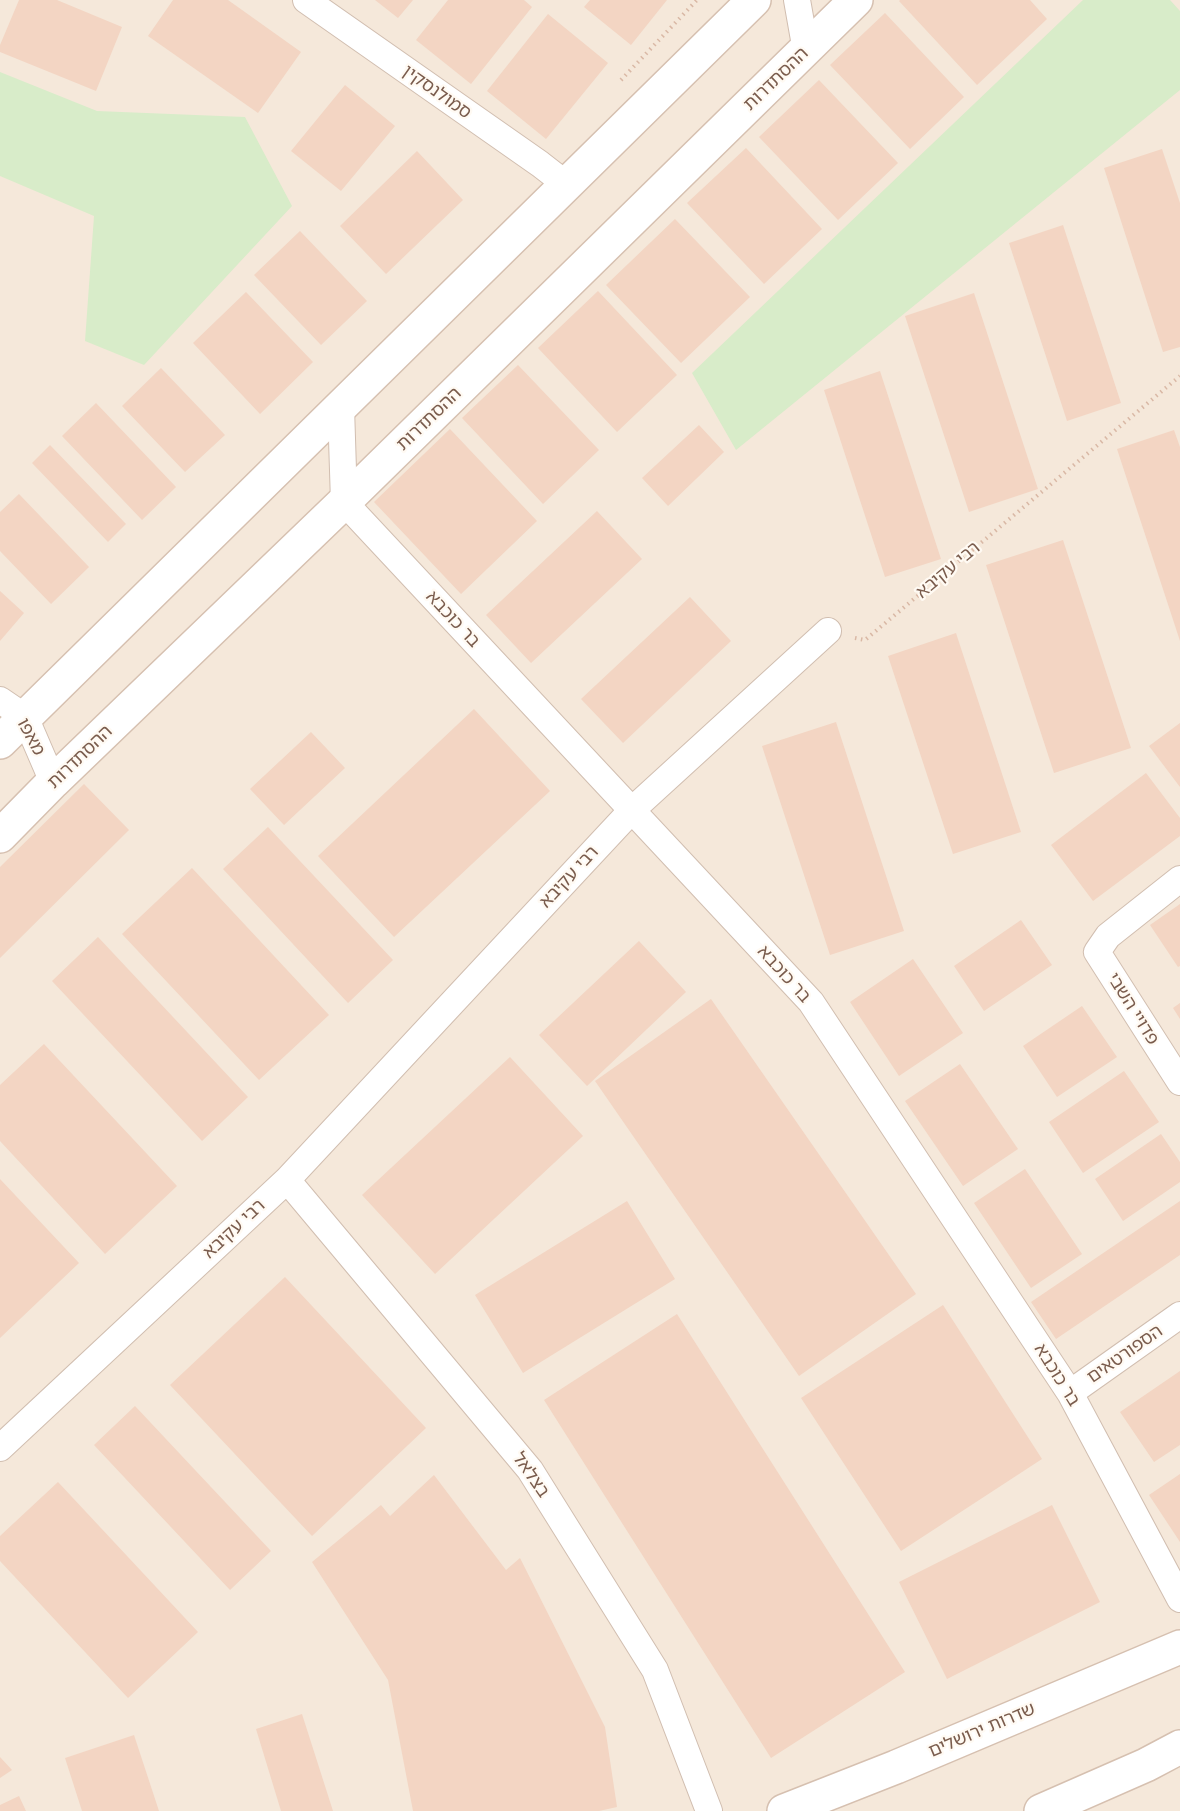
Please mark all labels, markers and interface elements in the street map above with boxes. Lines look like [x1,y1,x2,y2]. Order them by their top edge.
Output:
street label: ההסתדרות [739,43,813,115]
street label: סמולנסקין [398,60,476,124]
street label: ההסתדרות [392,383,466,455]
street label: רבי עקיבא [912,537,984,603]
street label: בר כוכבא [421,586,485,652]
street label: מאפו [12,715,50,759]
street label: ההסתדרות [43,721,117,793]
street label: רבי עקיבא [535,841,603,913]
street label: בר כוכבא [753,941,815,1007]
street label: פדויי השבי [1102,969,1164,1049]
street label: רבי עקיבא [198,1195,270,1263]
street label: הספורטאים [1083,1320,1167,1388]
street label: בר כוכבא [1029,1340,1085,1410]
street label: בצלאל [508,1448,554,1502]
street label: שדרות ירושלים [925,1698,1039,1762]

